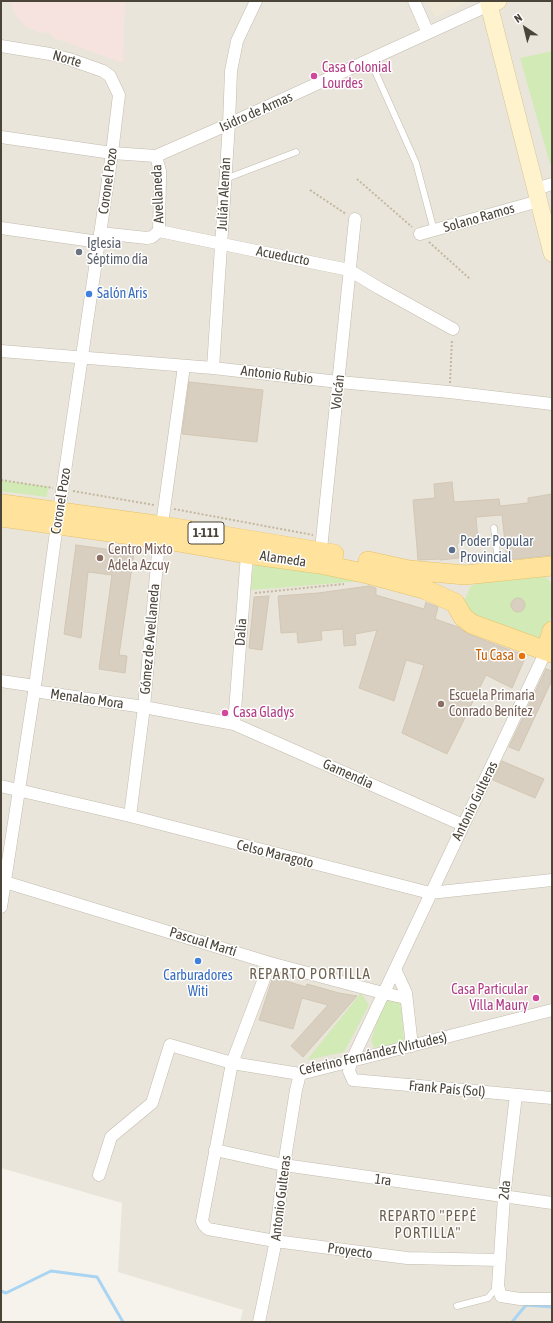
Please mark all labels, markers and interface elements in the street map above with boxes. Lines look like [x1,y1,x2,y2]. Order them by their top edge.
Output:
north arrow [505,8,545,48]
text: N [512,11,524,25]
street label: Norte [51,47,83,71]
place label: Casa Colonial Lourdes [322,60,391,92]
marker: Casa Colonial Lourdes [309,71,319,81]
street label: Isidro de Armas [217,88,295,136]
street label: Coronel Pozo [95,147,121,215]
street label: Julián Alemán [214,157,234,231]
street label: Avellaneda [149,164,167,224]
street label: Solano Ramos [442,200,516,236]
place label: Iglesia Séptimo día [87,236,148,268]
street label: Acueducto [255,243,311,269]
marker: Iglesia Séptimo día [74,247,84,257]
place label: Salón Aris [97,286,147,302]
marker: Salón Aris [84,289,94,299]
street label: Antonio Rubio [240,362,314,388]
street label: Volcán [328,374,348,410]
street label: Coronel Pozo [47,467,75,535]
road number: 1-111 [188,522,224,544]
place label: Poder Popular Provincial [460,534,533,566]
place label: Centro Mixto Adela Azcuy [108,542,173,574]
marker: Poder Popular Provincial [447,545,457,555]
street label: Alameda [259,547,307,571]
marker: Centro Mixto Adela Azcuy [95,553,105,563]
street label: Gómez de Avellaneda [137,583,163,695]
street label: Dalia [232,618,250,646]
place label: Tu Casa [476,648,514,664]
marker: Tu Casa [517,651,527,661]
street label: Menalao Mora [49,686,125,712]
place label: Escuela Primaria Conrado Benítez [449,688,535,720]
marker: Escuela Primaria Conrado Benítez [436,699,446,709]
place label: Casa Gladys [233,705,294,721]
marker: Casa Gladys [220,708,230,718]
street label: Gamendia [320,755,376,793]
street label: Antonio Gulteras [449,759,501,843]
street label: Celso Maragoto [235,836,315,872]
street label: Pascual Martí [167,924,239,960]
marker: Carburadores Witi [193,956,203,966]
district label: REPARTO PORTILLA [249,965,371,983]
place label: Carburadores Witi [163,968,233,1000]
place label: Casa Particular Villa Maury [451,982,528,1014]
marker: Casa Particular Villa Maury [531,993,541,1003]
street label: Ceferino Fernández (Virtudes) [298,1029,448,1079]
street label: Frank País (Sol) [408,1077,486,1101]
street label: Antonio Gulteras [267,1154,295,1242]
street label: 1ra [373,1171,393,1189]
street label: 2da [496,1179,514,1201]
district label: REPARTO "PEPÉ PORTILLA" [379,1207,477,1242]
street label: Proyecto [327,1240,373,1262]

